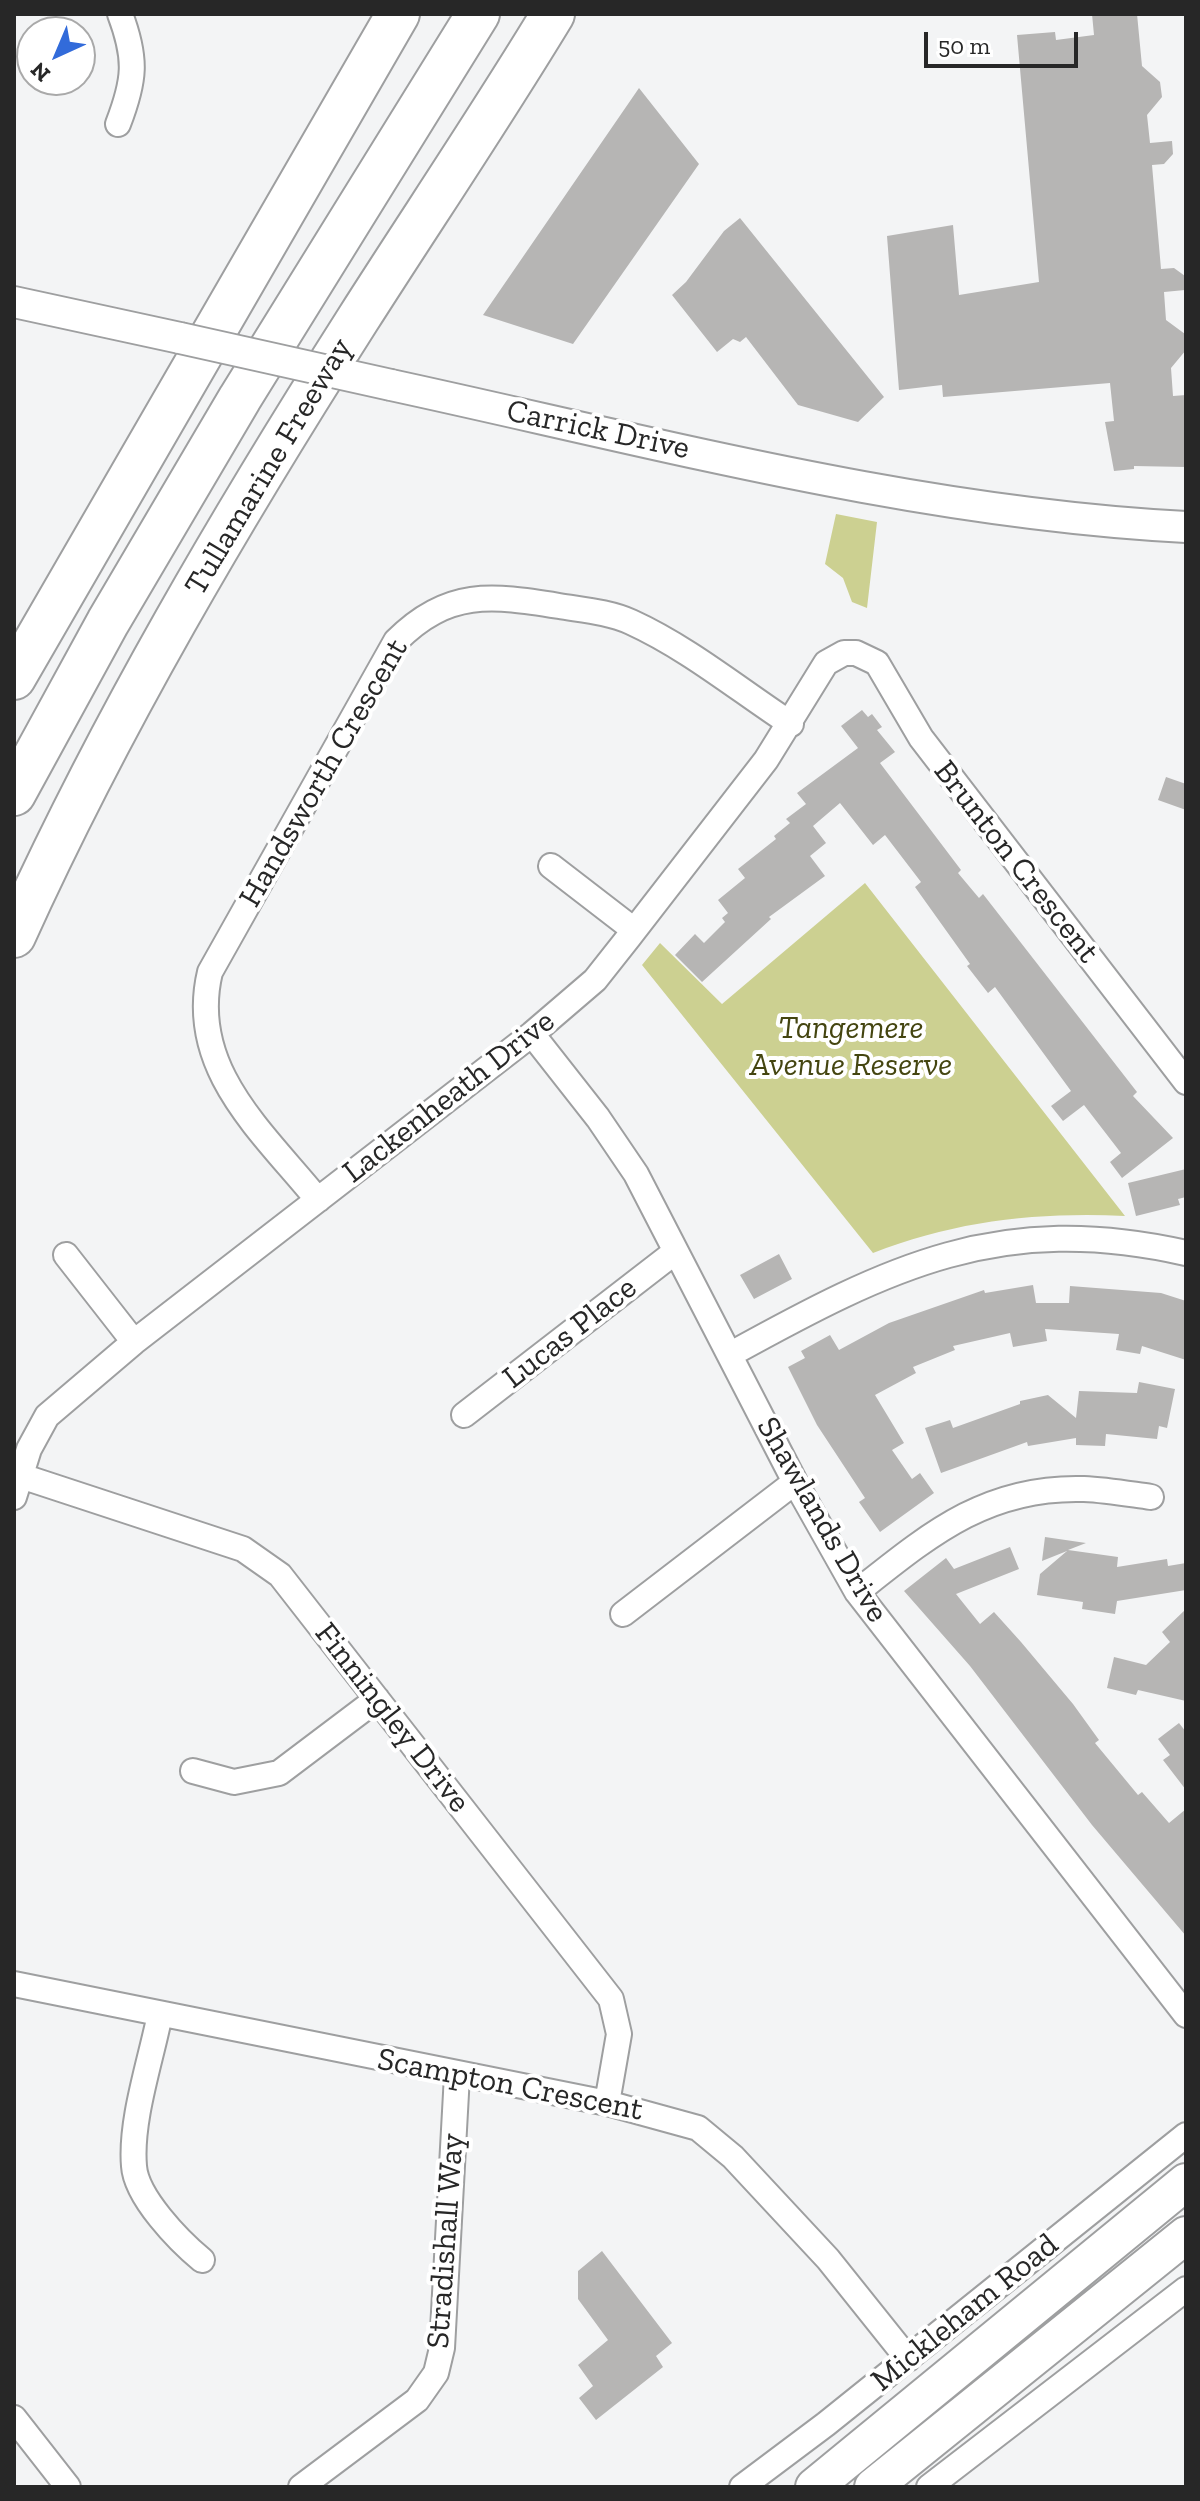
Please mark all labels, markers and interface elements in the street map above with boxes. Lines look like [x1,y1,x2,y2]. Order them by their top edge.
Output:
north arrow [16,16,96,96]
scale bar [928,16,1082,66]
text: 50 m [938,31,990,60]
text: N [25,57,56,88]
street label: Tullamarine Freeway [177,331,361,603]
street label: Carrick Drive [503,392,693,468]
street label: Handsworth Crescent [232,632,416,914]
street label: Brunton Crescent [925,753,1107,971]
street label: Lackenheath Drive [336,1002,562,1192]
park label: Tangemere Avenue Reserve [750,1010,952,1085]
street label: Lucas Place [496,1269,644,1397]
street label: Shawlands Drive [748,1411,896,1629]
street label: Finningley Drive [306,1615,478,1821]
street label: Scampton Crescent [374,2040,646,2130]
street label: Stradishall Way [419,2132,473,2350]
street label: Mickleham Road [864,2226,1066,2400]

